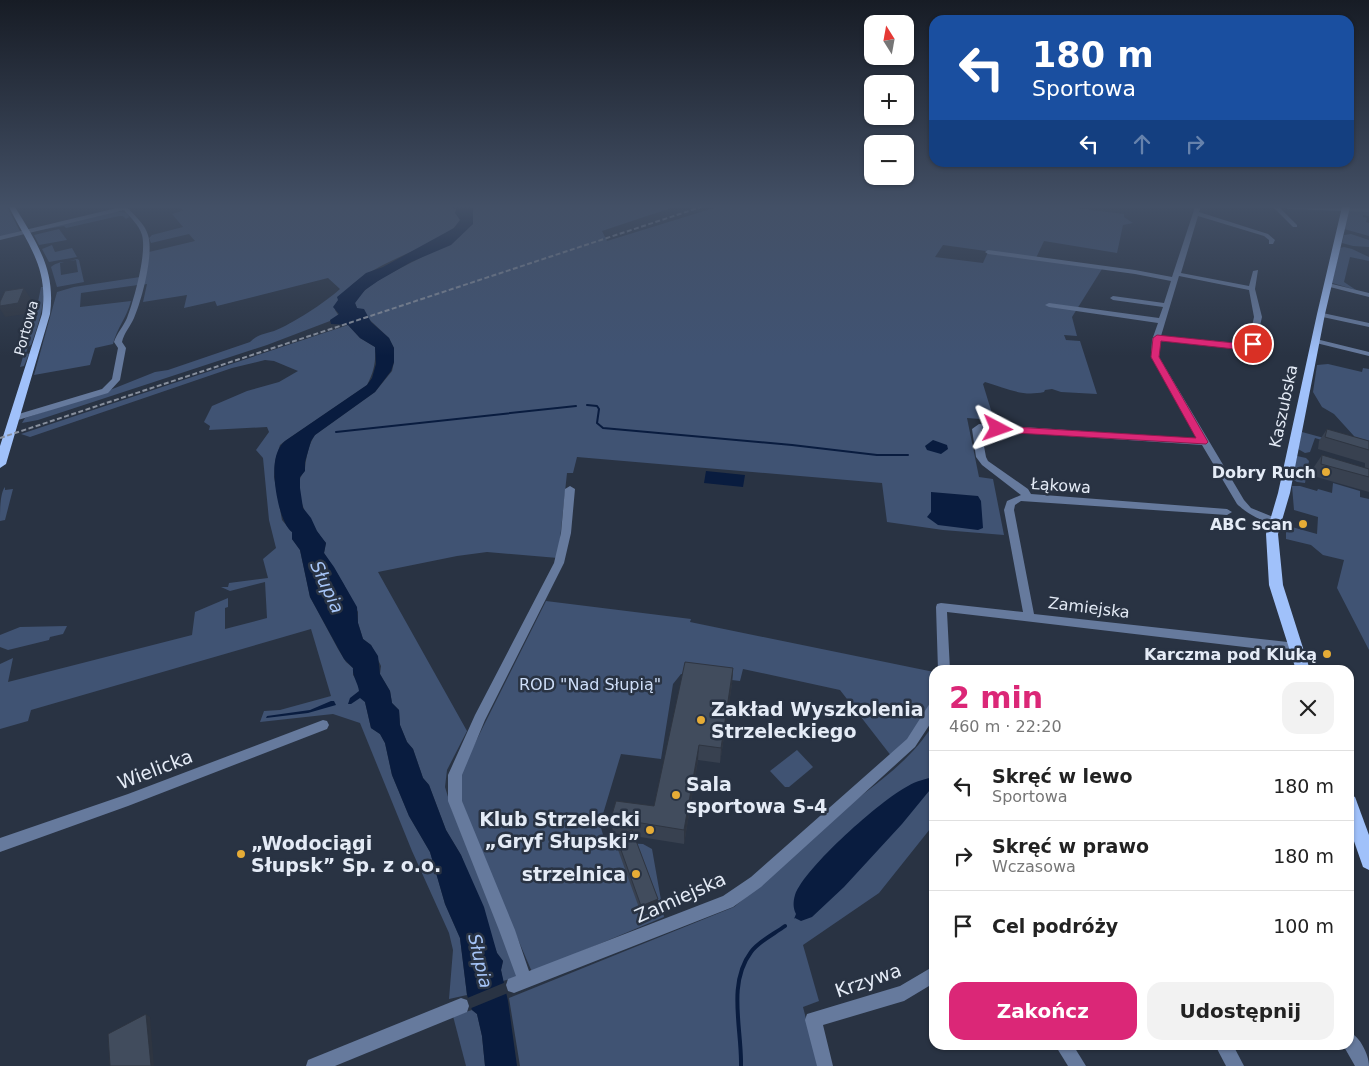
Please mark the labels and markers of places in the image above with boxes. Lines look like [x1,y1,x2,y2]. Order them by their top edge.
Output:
pin [1232,323,1274,365]
place label: Dobry Ruch [1212,463,1316,482]
marker: Dobry Ruch [1320,466,1332,478]
place label: ABC scan [1210,515,1293,534]
marker: ABC scan [1297,518,1309,530]
place label: Karczma pod Kluką [1144,645,1317,664]
marker: Karczma pod Kluką [1321,648,1333,660]
place label: Zakład Wyszkolenia Strzeleckiego [711,698,923,742]
marker: Zakład Wyszkolenia Strzeleckiego [695,714,707,726]
place label: Sala sportowa S-4 [686,773,827,817]
marker: Sala sportowa S-4 [670,789,682,801]
place label: Klub Strzelecki „Gryf Słupski” [479,808,640,852]
marker: Klub Strzelecki „Gryf Słupski” [644,824,656,836]
place label: „Wodociągi Słupsk” Sp. z o.o. [251,832,441,876]
marker: „Wodociągi Słupsk” Sp. z o.o. [235,848,247,860]
place label: strzelnica [522,863,626,885]
marker: strzelnica [630,868,642,880]

